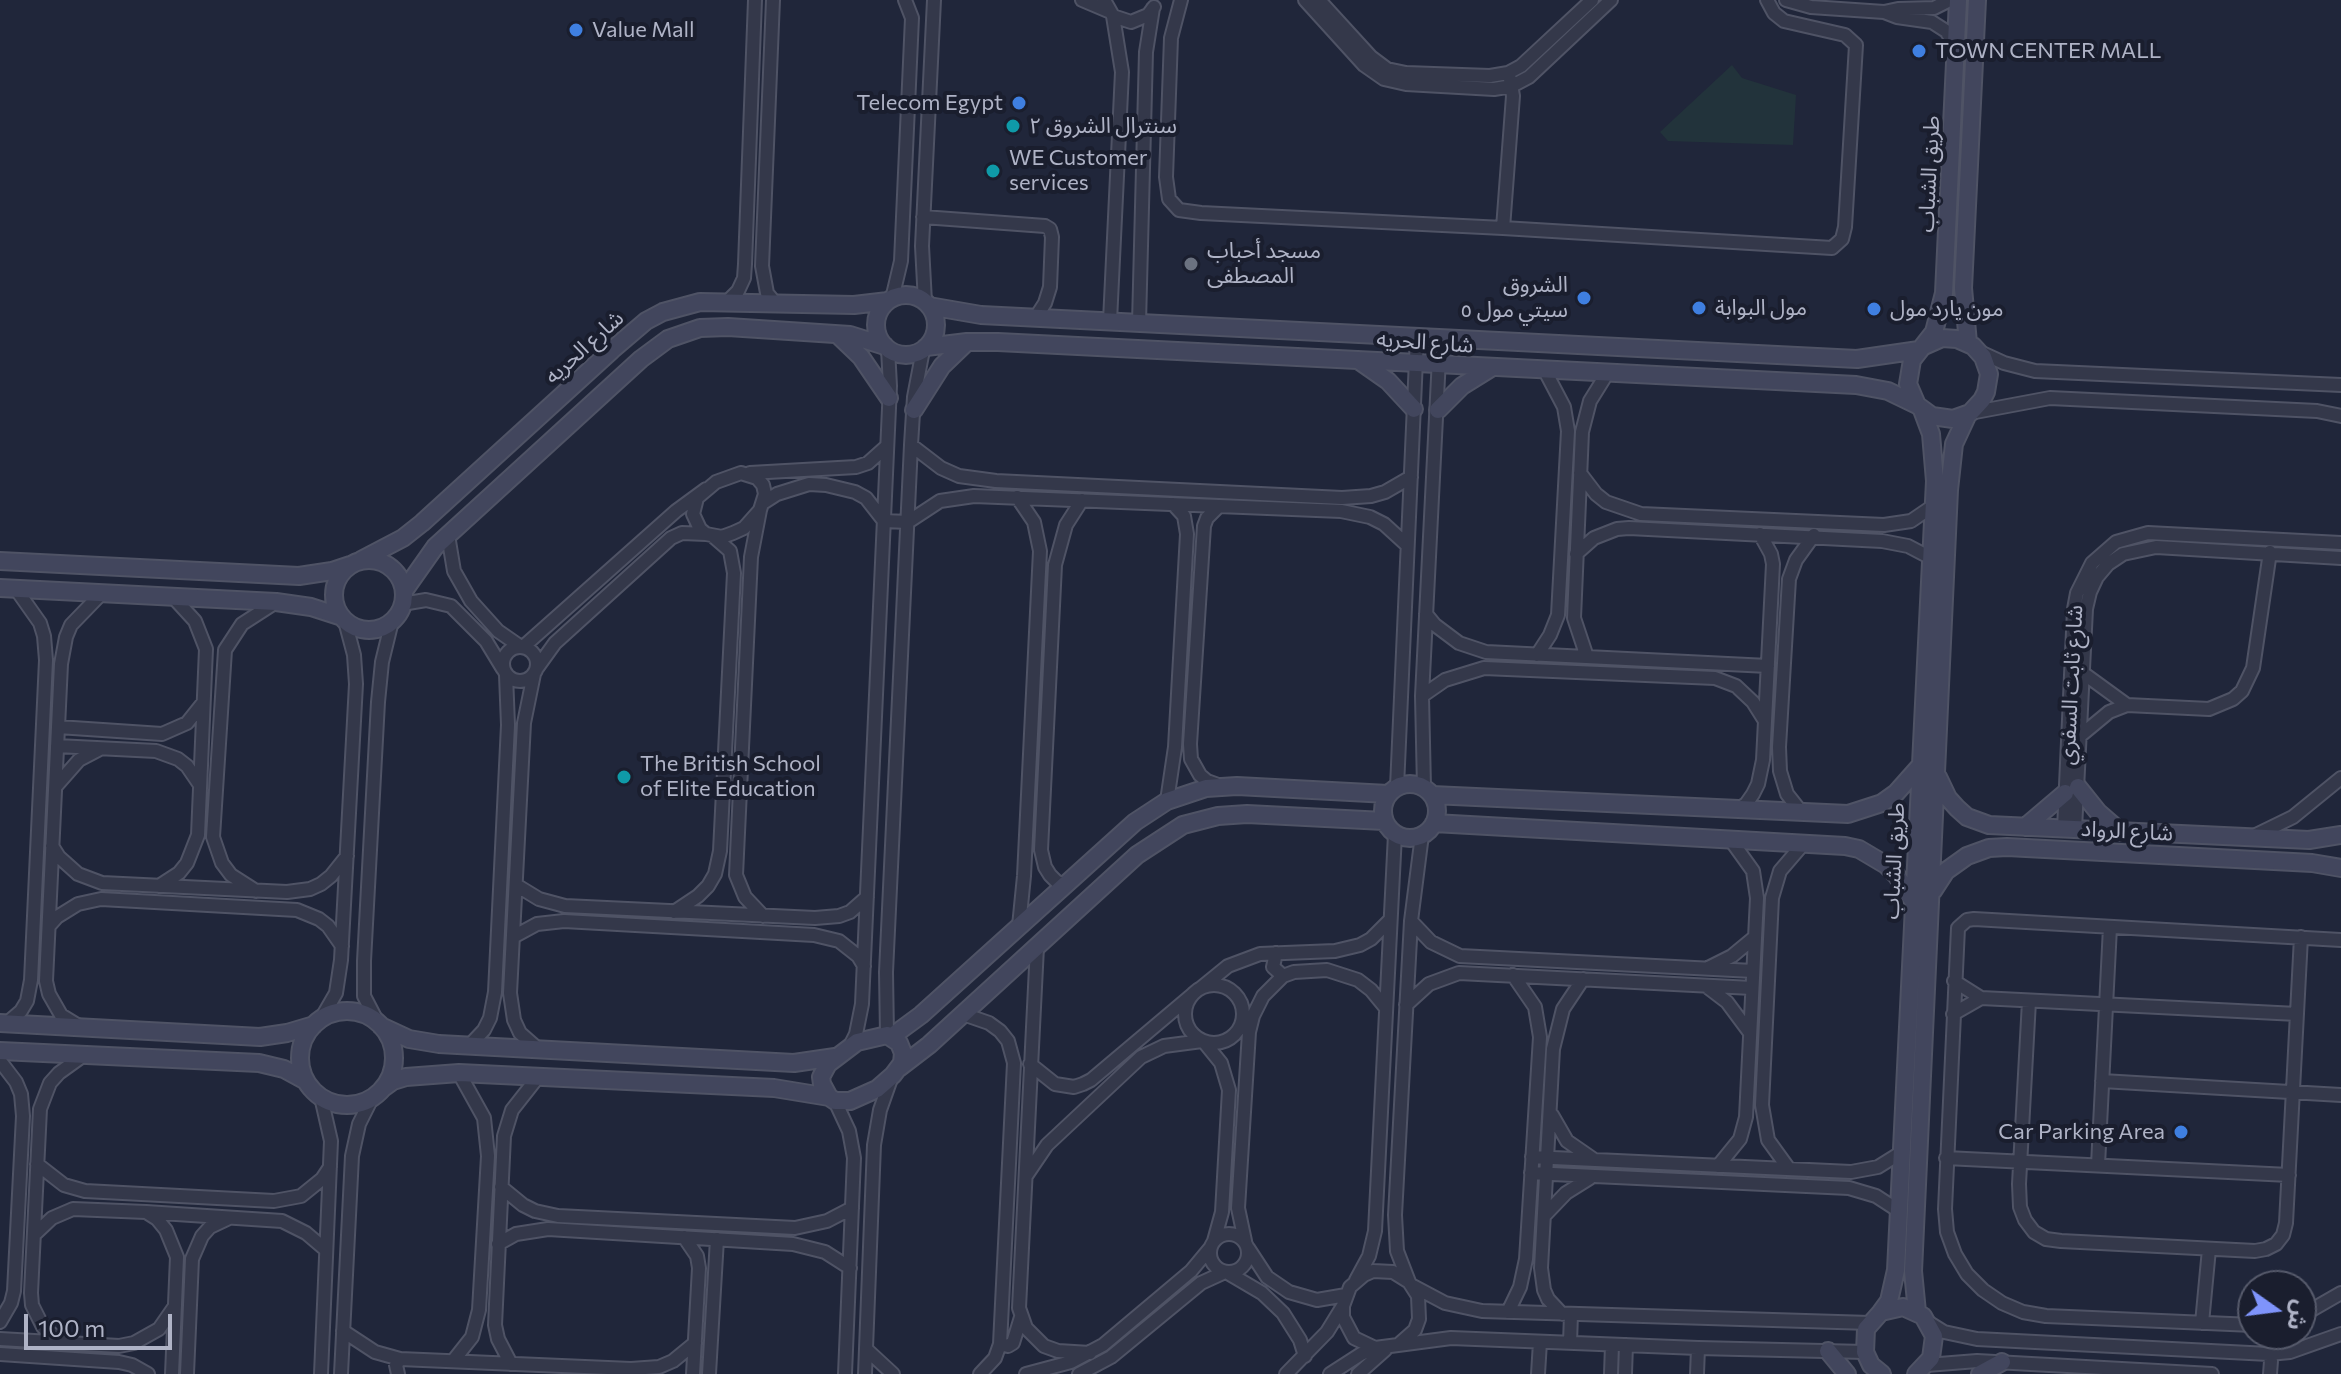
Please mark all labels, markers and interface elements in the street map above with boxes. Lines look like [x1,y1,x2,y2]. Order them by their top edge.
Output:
place label: Value Mall [592,17,695,43]
marker: Value Mall [567,21,585,39]
place label: TOWN CENTER MALL [1935,38,2161,64]
marker: TOWN CENTER MALL [1910,42,1928,60]
place label: Telecom Egypt [856,90,1003,116]
marker: Telecom Egypt [1010,94,1028,112]
place label: سنترال الشروق ٢ [1029,113,1177,139]
street label: طريق الشباب [1913,115,1945,233]
marker: سنترال الشروق ٢ [1004,117,1022,135]
place label: WE Customer services [1009,145,1148,196]
marker: WE Customer services [984,162,1002,180]
place label: مسجد أحباب المصطفى [1207,238,1321,290]
marker: مسجد أحباب المصطفى [1182,255,1200,273]
place label: الشروق سيتي مول ٥ [1460,272,1568,324]
marker: الشروق سيتي مول ٥ [1575,289,1593,307]
place label: مول البوابة [1715,295,1807,321]
place label: مون يارد مول [1890,296,2004,322]
marker: مول البوابة [1690,299,1708,317]
marker: مون يارد مول [1865,300,1883,318]
street label: شارع الحريه [539,305,629,389]
street label: شارع الحريه [1376,325,1474,359]
street label: شارع ثابت السفري [2054,604,2088,766]
place label: The British School of Elite Education [640,751,821,802]
marker: The British School of Elite Education [615,768,633,786]
street label: طريق الشباب [1878,802,1910,920]
street label: شارع الرواد [2080,815,2174,847]
place label: Car Parking Area [1998,1119,2165,1145]
marker: Car Parking Area [2172,1123,2190,1141]
north arrow [2237,1270,2317,1350]
scale bar [28,1298,176,1348]
text: ش [2282,1298,2316,1333]
text: 100 m [38,1313,105,1342]

